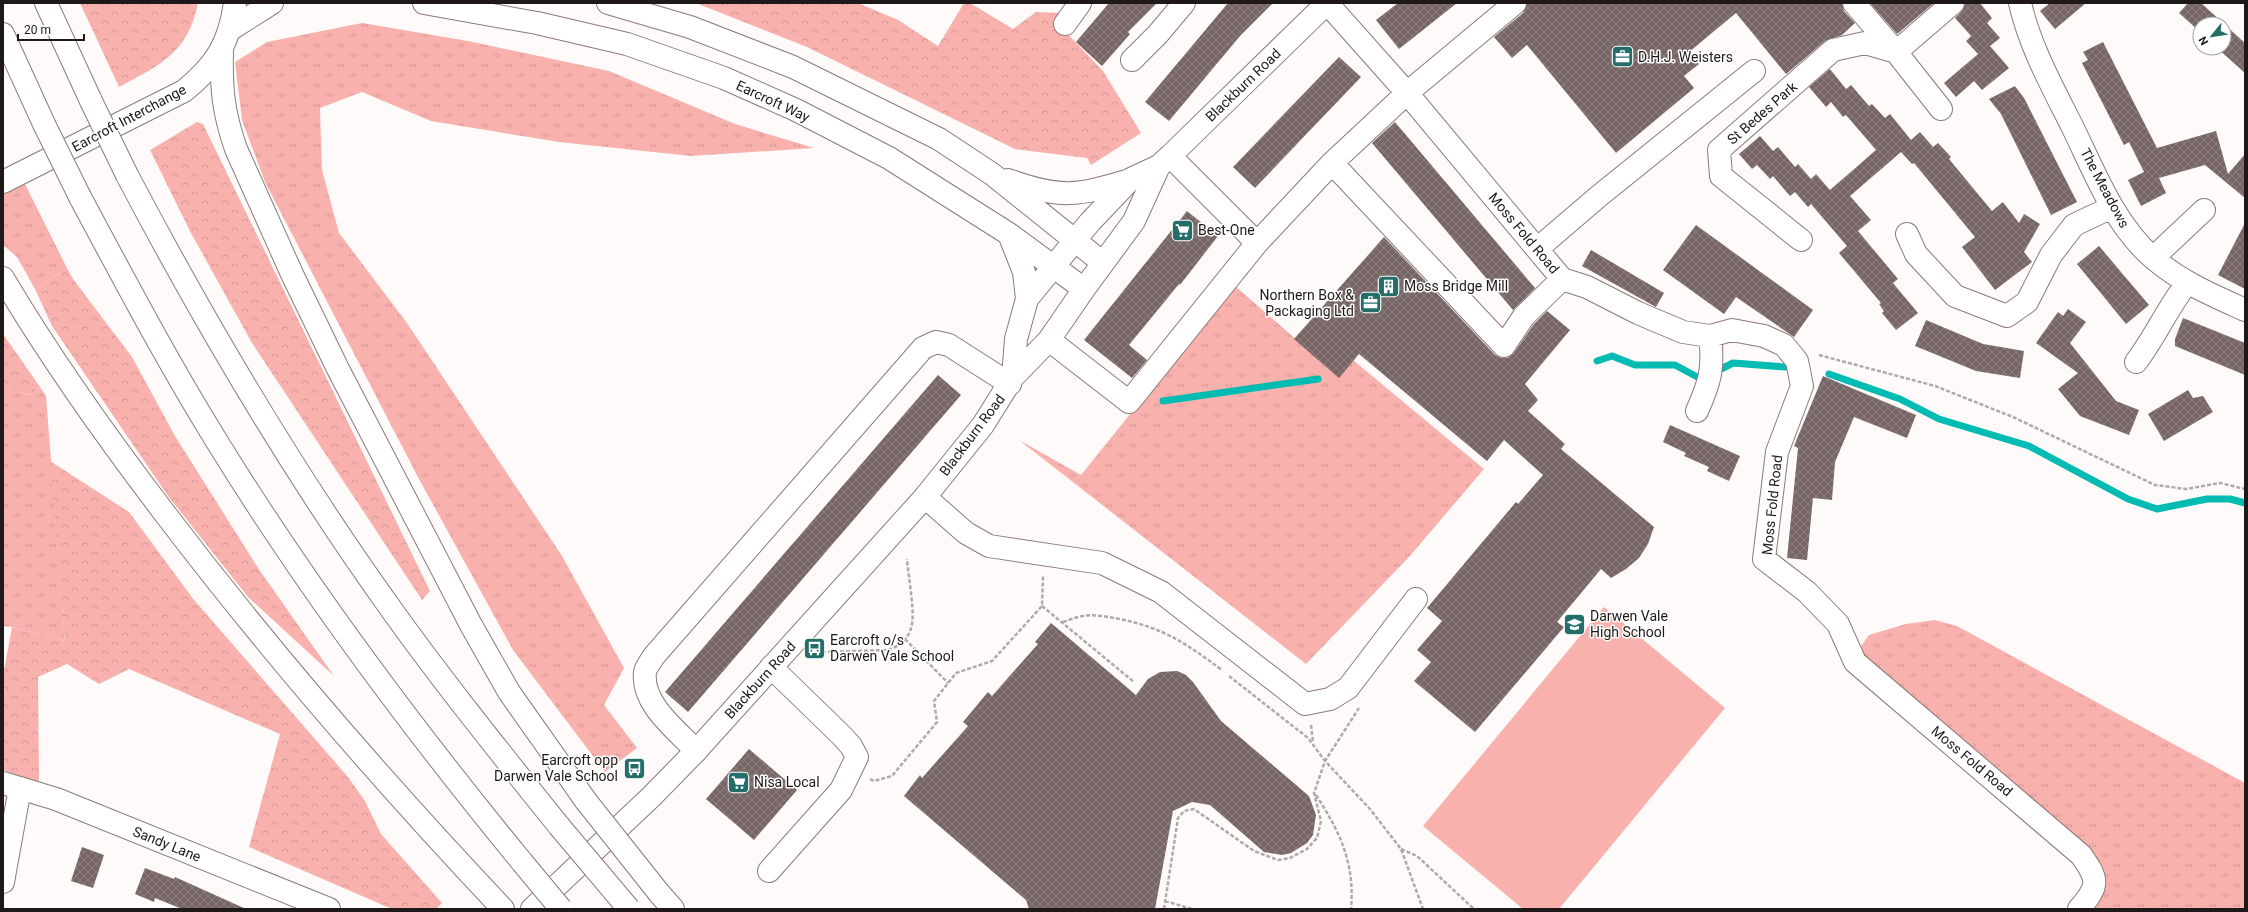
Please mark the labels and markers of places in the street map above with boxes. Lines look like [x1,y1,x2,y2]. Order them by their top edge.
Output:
office icon: D.H.J. Weisters [1609,44,1635,70]
place label: D.H.J. Weisters [1638,49,1733,65]
supermarket icon: Best-One [1170,217,1196,243]
place label: Best-One [1198,222,1255,238]
building icon: Moss Bridge Mill [1375,273,1401,299]
place label: Moss Bridge Mill [1404,278,1508,294]
place label: Northern Box & Packaging Ltd [1260,287,1354,319]
office icon: Northern Box & Packaging Ltd [1357,290,1383,316]
place label: Darwen Vale High School [1590,608,1668,640]
school or university icon: Darwen Vale High School [1561,611,1587,637]
place label: Earcroft o/s Darwen Vale School [830,632,954,664]
bus stop icon: Earcroft o/s Darwen Vale School [802,635,828,661]
place label: Earcroft opp Darwen Vale School [494,752,618,784]
bus stop icon: Earcroft opp Darwen Vale School [621,755,647,781]
supermarket icon: Nisa Local [725,769,751,795]
place label: Nisa Local [754,774,820,790]

